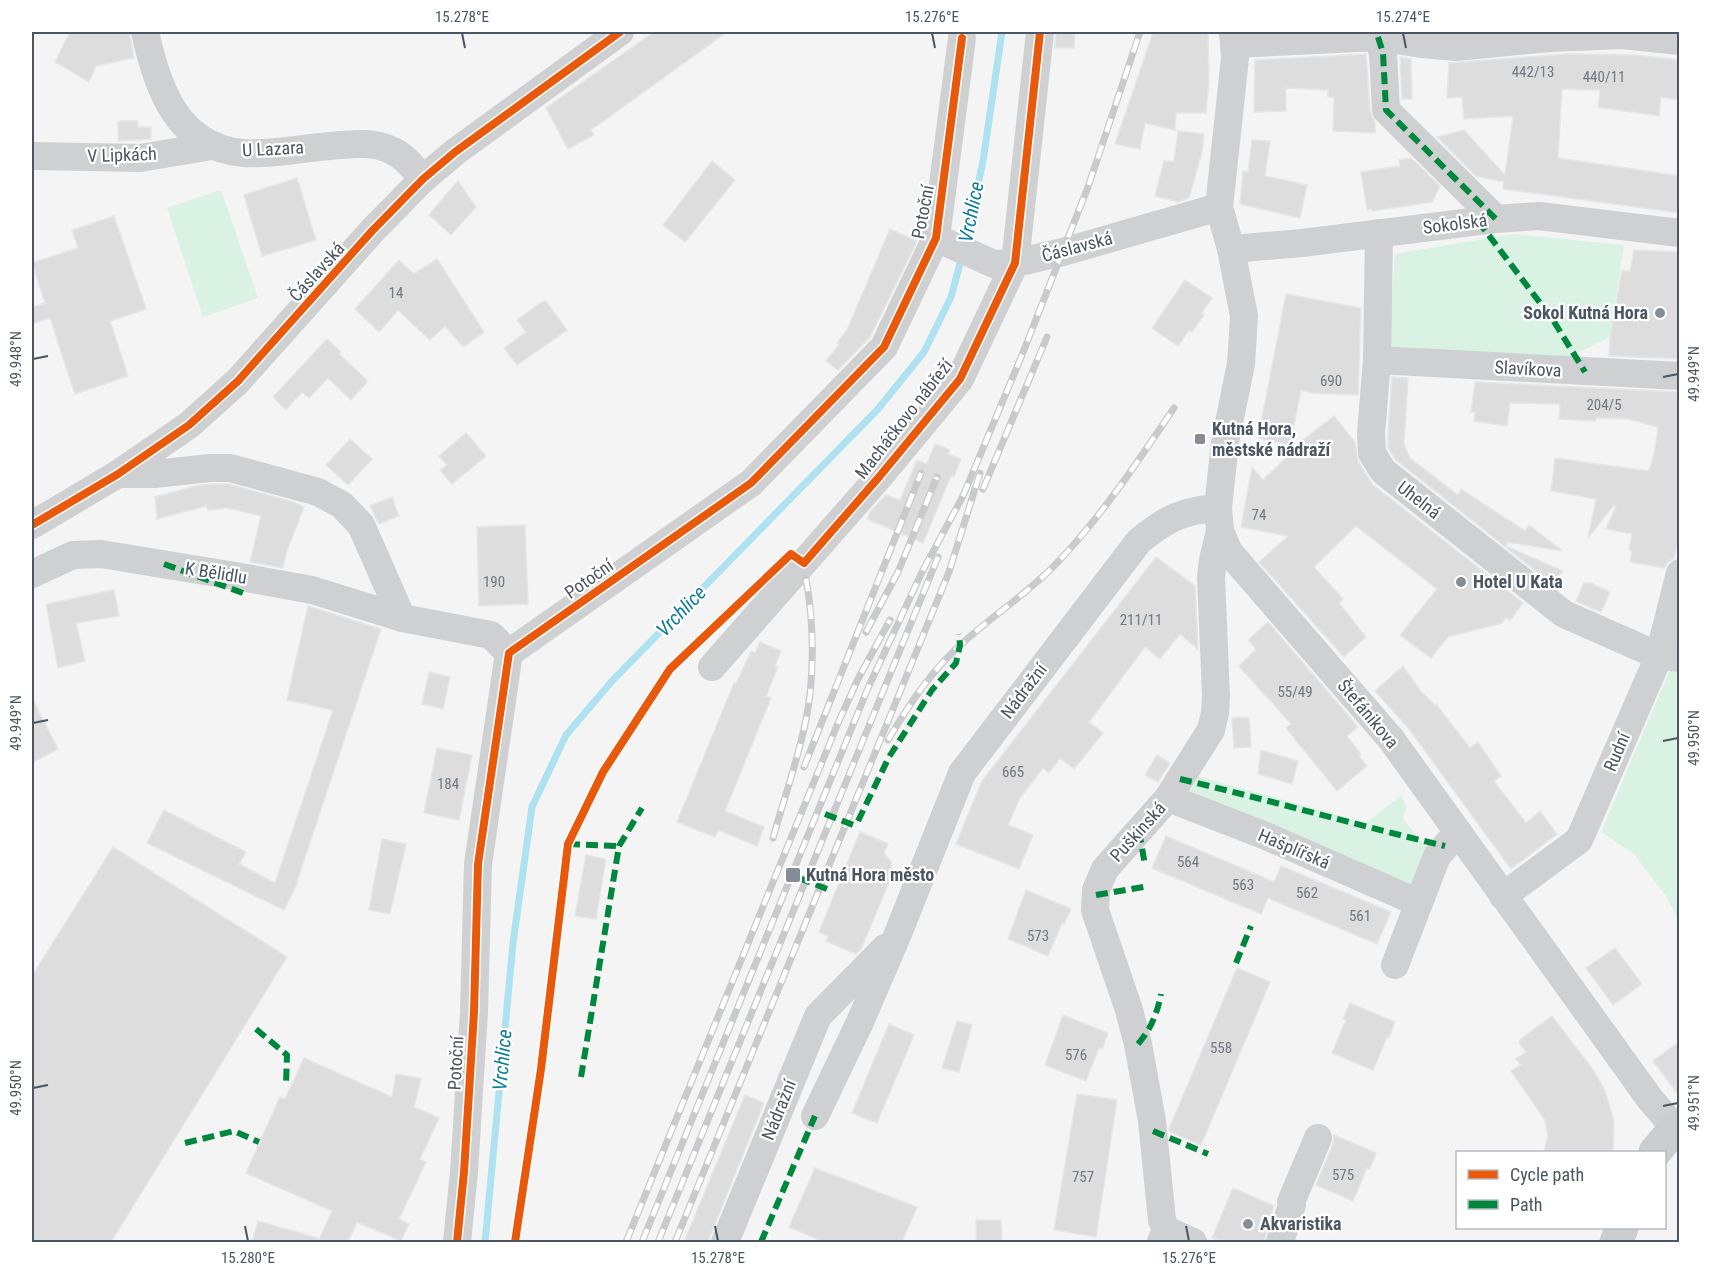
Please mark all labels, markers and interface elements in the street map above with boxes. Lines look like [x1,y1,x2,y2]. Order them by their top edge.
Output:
text: 15.278°E [435,8,489,26]
text: 15.276°E [905,8,959,26]
text: 15.274°E [1376,8,1430,26]
house number: 442/13 [1512,63,1554,81]
house number: 440/11 [1583,68,1625,86]
street label: U Lazara [242,136,304,161]
street label: V Lipkách [87,143,157,166]
water label: Vrchlice [953,179,989,245]
street label: Potoční [907,182,938,241]
street label: Sokolská [1422,209,1488,238]
street label: Čáslavská [1039,227,1115,266]
street label: Čáslavská [285,238,349,306]
house number: 14 [389,284,403,302]
place label: Sokol Kutná Hora [1523,302,1648,323]
marker: Sokol Kutná Hora [1653,306,1667,320]
text: 49.948°N [7,331,25,387]
text: 49.949°N [1685,346,1703,402]
street label: Macháčkovo nábřeží [850,354,957,483]
street label: Slavíkova [1494,356,1562,381]
house number: 690 [1320,372,1342,390]
house number: 204/5 [1586,396,1622,414]
place label: Kutná Hora, městské nádraží [1212,418,1332,460]
marker: Kutná Hora, městské nádraží [1193,432,1207,446]
street label: Uhelná [1394,476,1445,523]
house number: 74 [1252,506,1266,524]
street label: Potoční [560,554,618,603]
street label: K Bělidlu [184,557,248,588]
place label: Hotel U Kata [1473,571,1563,592]
house number: 190 [483,573,505,591]
marker: Hotel U Kata [1454,575,1468,589]
water label: Vrchlice [651,581,711,641]
house number: 211/11 [1120,611,1162,629]
street label: Nádražní [996,658,1051,722]
street label: Štefánikova [1334,675,1403,752]
house number: 55/49 [1277,683,1313,701]
text: 49.949°N [7,695,25,751]
text: 49.950°N [1685,710,1703,766]
street label: Rudní [1599,729,1634,774]
house number: 665 [1002,763,1024,781]
house number: 184 [437,775,459,793]
street label: Puškinská [1105,798,1170,866]
street label: Hašplířská [1255,824,1333,873]
house number: 564 [1177,853,1199,871]
place label: Kutná Hora město [806,864,934,885]
marker: Kutná Hora město [784,866,802,884]
house number: 563 [1232,876,1254,894]
house number: 562 [1296,884,1318,902]
house number: 561 [1349,907,1371,925]
house number: 573 [1027,927,1049,945]
water label: Vrchlice [487,1028,517,1092]
street label: Potoční [444,1035,467,1091]
house number: 558 [1210,1039,1232,1057]
house number: 576 [1065,1046,1087,1064]
text: 49.950°N [7,1060,25,1116]
text: 49.951°N [1685,1075,1703,1131]
street label: Nádražní [757,1076,800,1143]
legend [1456,1151,1666,1229]
text: Cycle path [1510,1164,1584,1185]
house number: 575 [1332,1166,1354,1184]
house number: 757 [1072,1168,1094,1186]
text: Path [1510,1194,1543,1215]
place label: Akvaristika [1260,1213,1342,1234]
marker: Akvaristika [1241,1217,1255,1231]
text: 15.280°E [221,1249,275,1267]
text: 15.278°E [691,1249,745,1267]
text: 15.276°E [1162,1249,1216,1267]

